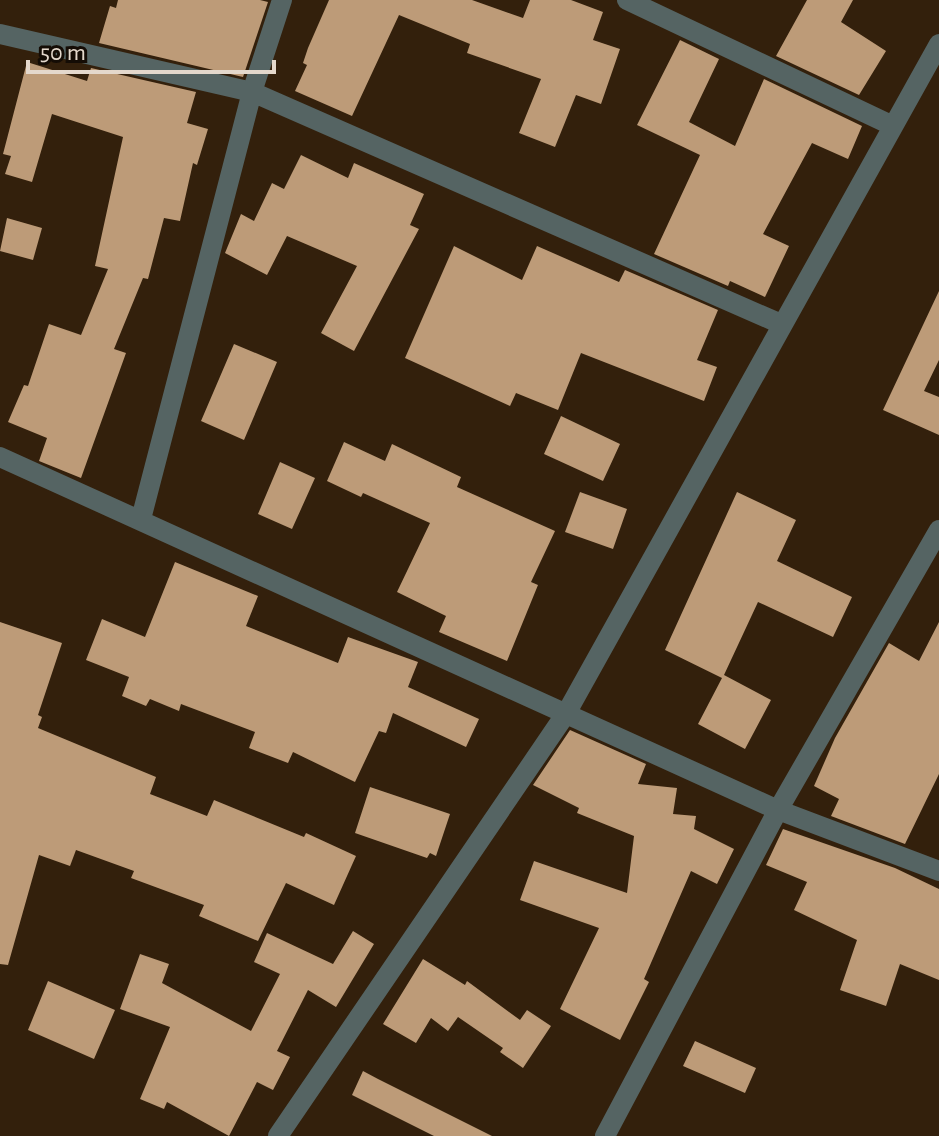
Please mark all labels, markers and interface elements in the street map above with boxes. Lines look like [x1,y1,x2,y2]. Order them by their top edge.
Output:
scale bar [28,24,274,74]
text: 50 m [40,41,86,65]

